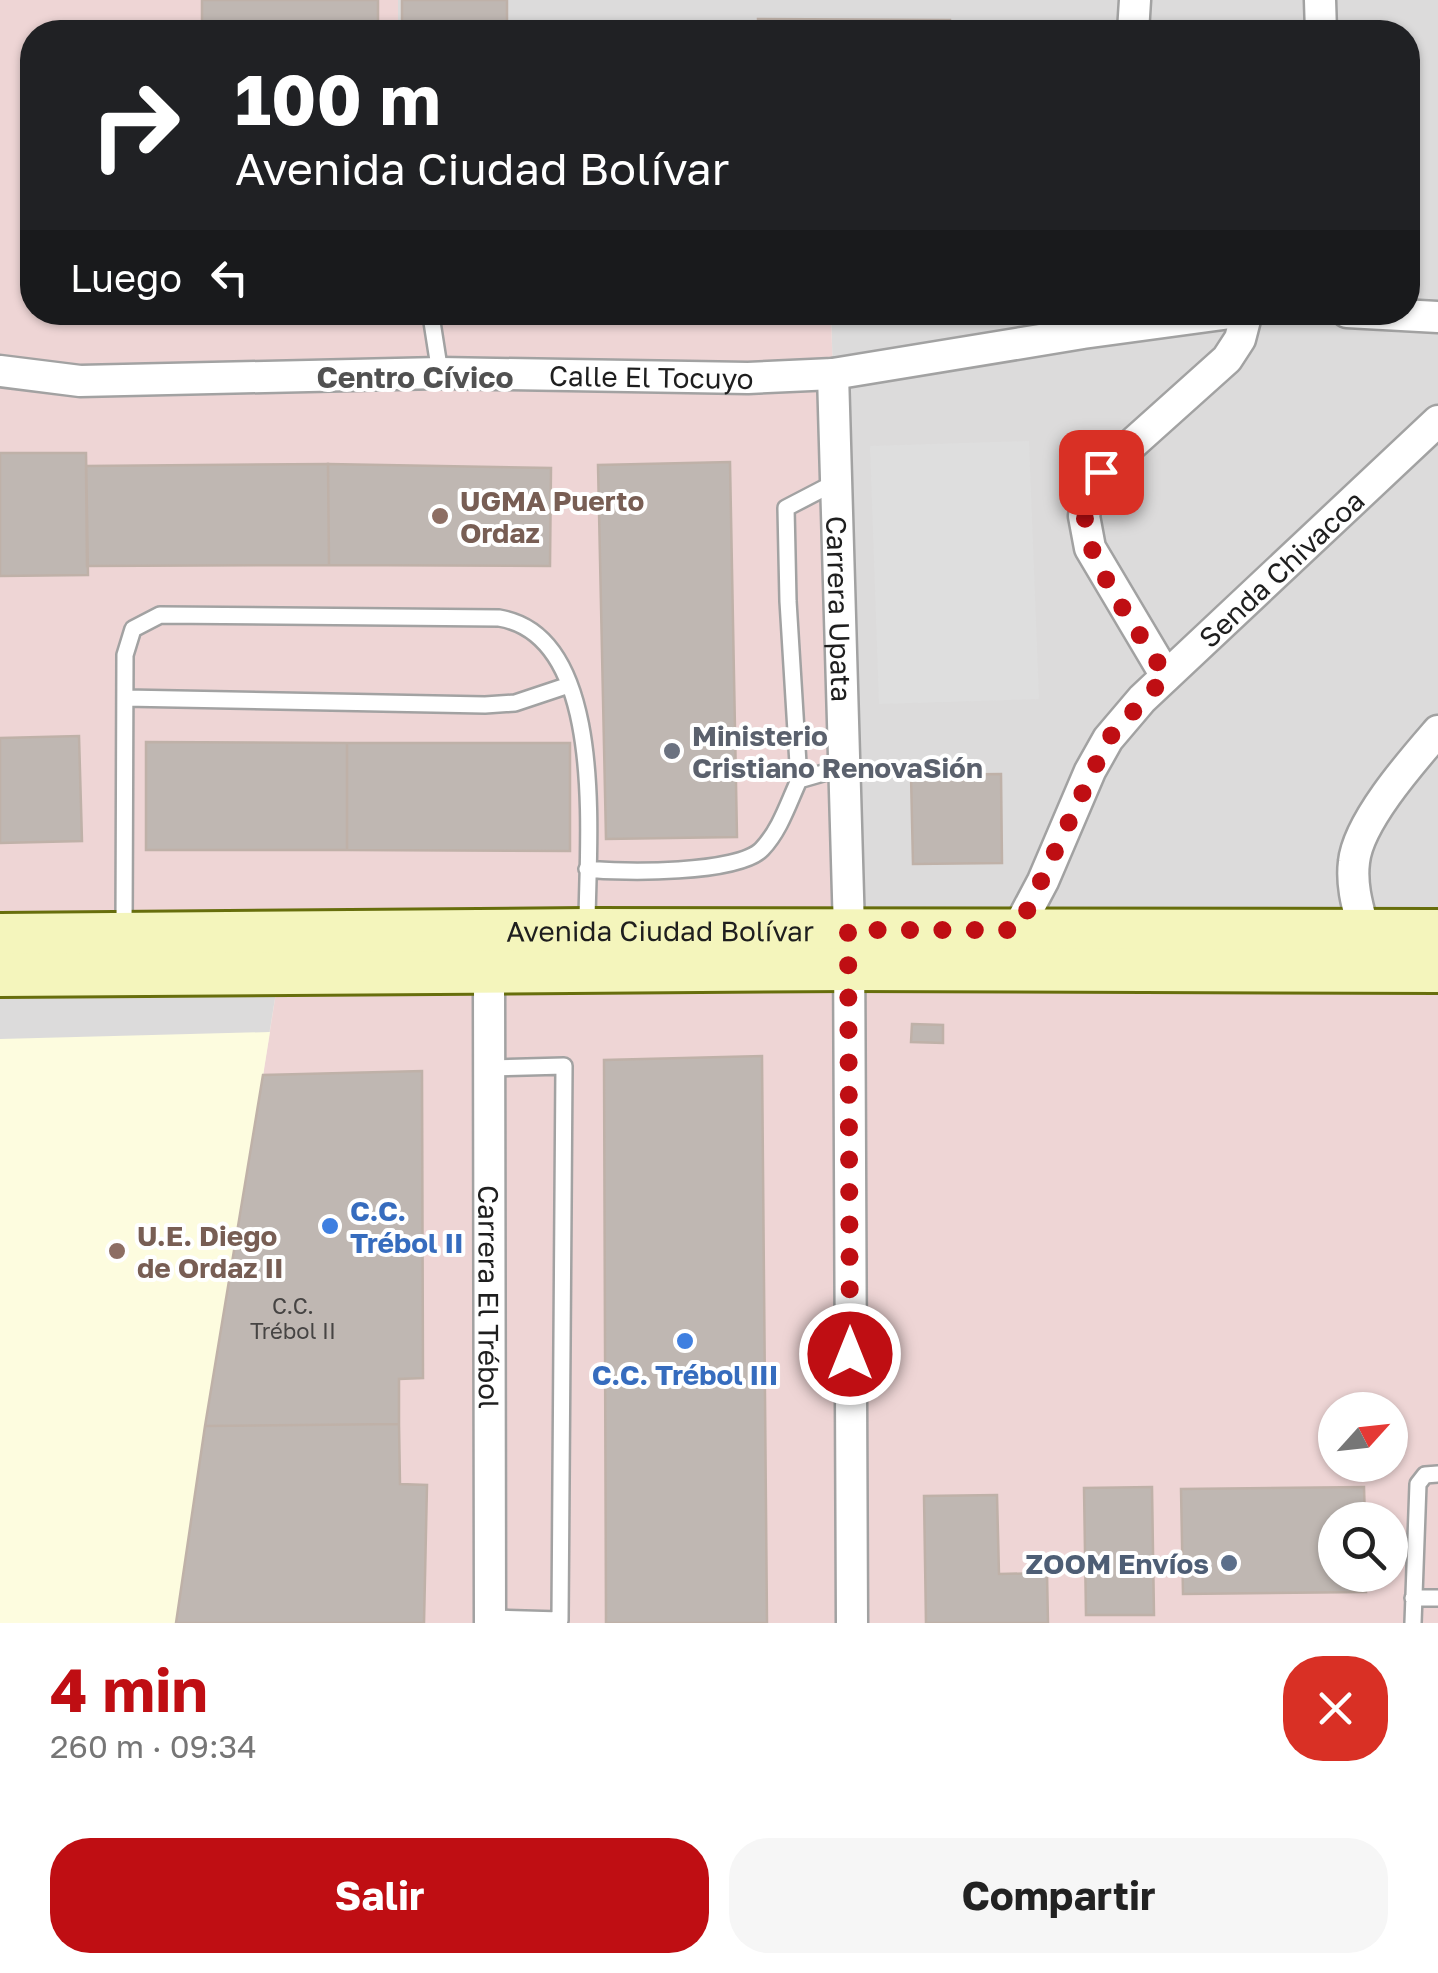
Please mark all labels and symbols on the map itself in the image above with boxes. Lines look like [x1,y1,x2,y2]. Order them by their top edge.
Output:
street label: Calle El Tocuyo [549,358,754,395]
district label: Centro Cívico [317,359,513,395]
pin [1059,430,1144,515]
street label: Senda Chivacoa [1192,483,1370,654]
place label: UGMA Puerto Ordaz [460,484,644,549]
marker: UGMA Puerto Ordaz [429,505,451,527]
street label: Carrera Upata [821,515,859,703]
place label: Ministerio Cristiano RenovaSión [692,719,983,784]
marker: Ministerio Cristiano RenovaSión [661,740,683,762]
street label: Avenida Ciudad Bolívar [506,913,814,947]
street label: Carrera El Trébol [473,1185,506,1409]
place label: C.C. Trébol II [350,1194,464,1259]
marker: C.C. Trébol II [319,1215,341,1237]
place label: U.E. Diego de Ordaz II [137,1219,284,1284]
marker: U.E. Diego de Ordaz II [106,1240,128,1262]
house number: C.C. Trébol II [250,1292,336,1344]
position arrow [798,1302,902,1406]
marker: C.C. Trébol III [674,1330,696,1352]
place label: C.C. Trébol III [592,1358,778,1391]
north arrow [1318,1392,1408,1482]
place label: ZOOM Envíos [1025,1547,1209,1580]
marker: ZOOM Envíos [1218,1552,1240,1574]

